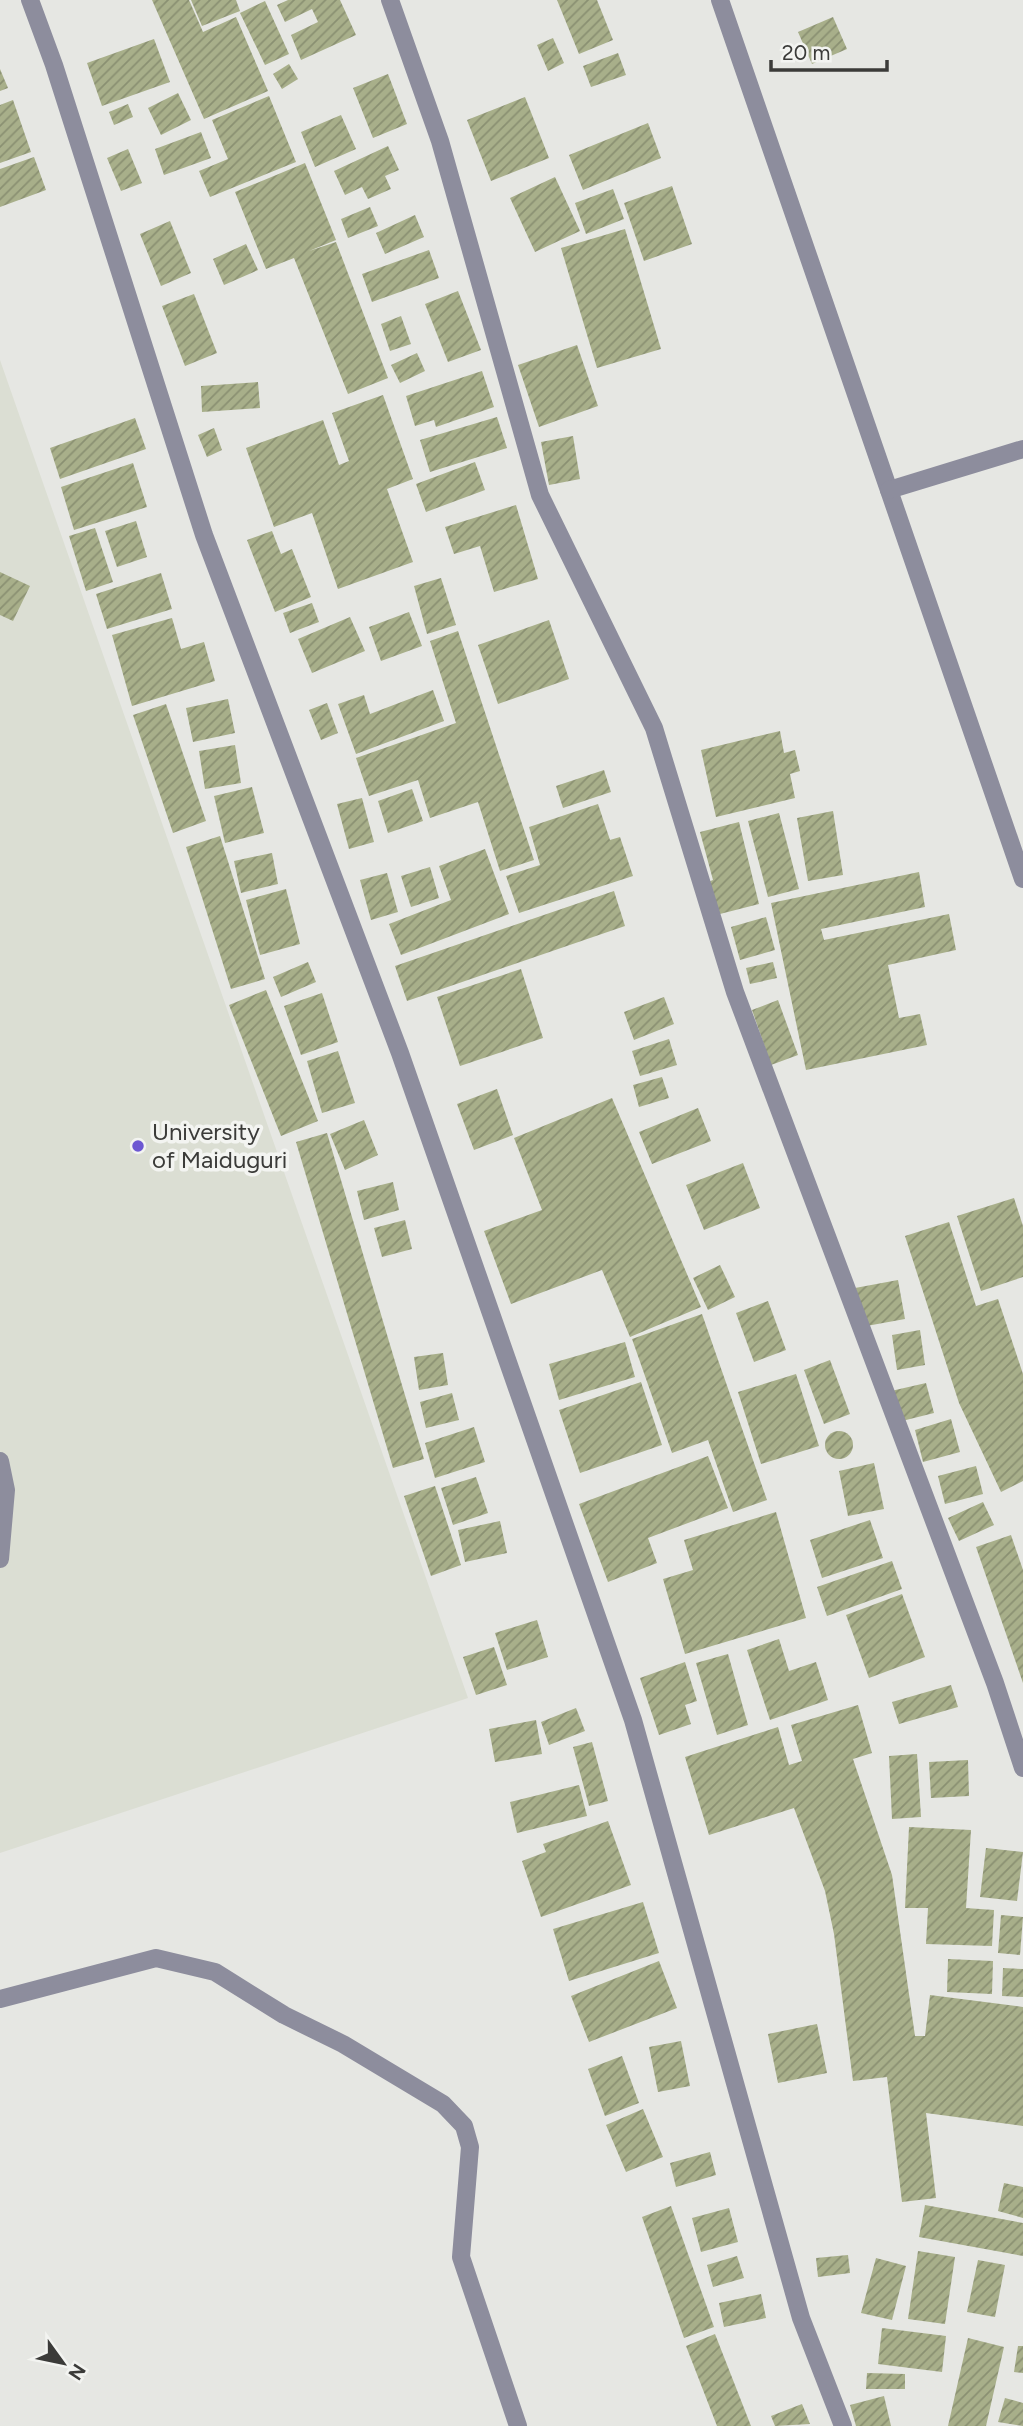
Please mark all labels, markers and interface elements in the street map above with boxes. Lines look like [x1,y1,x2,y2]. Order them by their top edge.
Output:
scale bar [771,28,886,72]
text: 20 m [782,40,830,65]
place label: University of Maiduguri [152,1117,287,1174]
marker: University of Maiduguri [130,1138,146,1154]
north arrow [28,2328,98,2398]
text: N [63,2360,90,2384]

